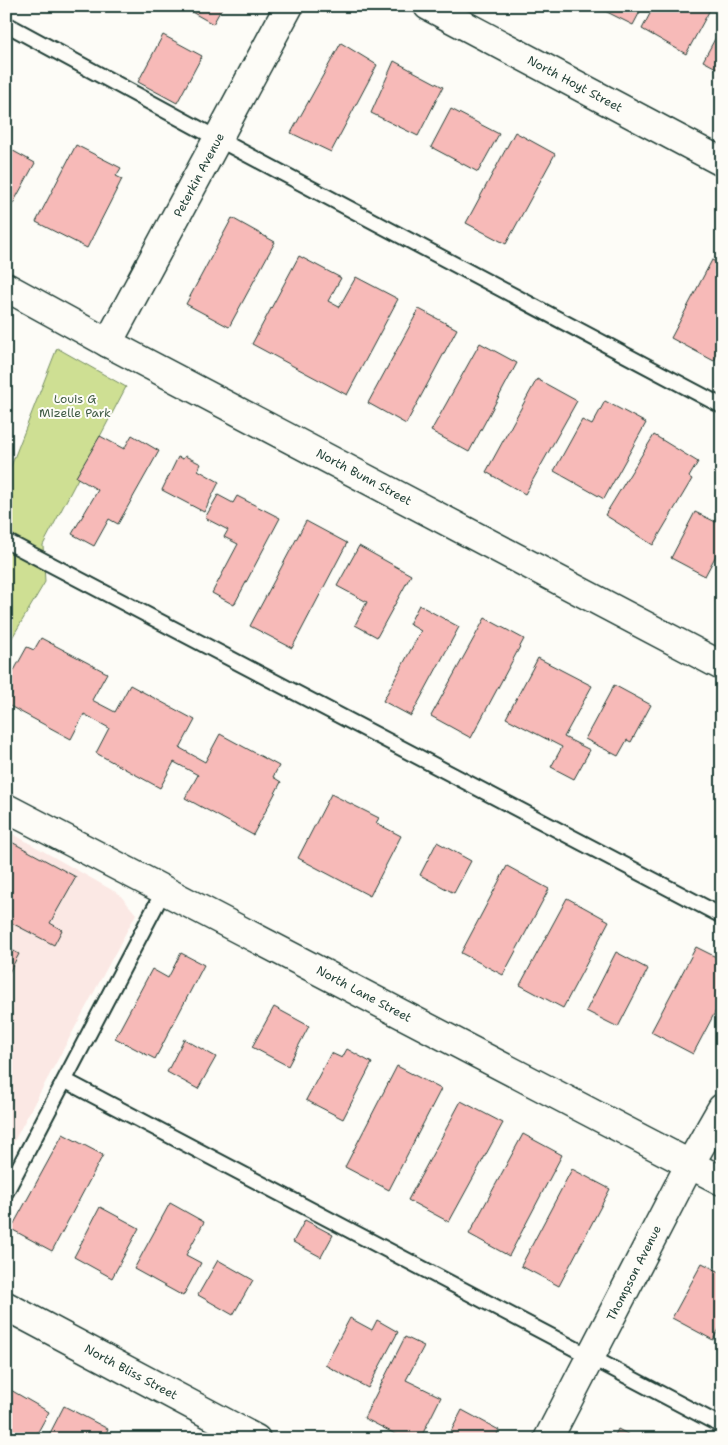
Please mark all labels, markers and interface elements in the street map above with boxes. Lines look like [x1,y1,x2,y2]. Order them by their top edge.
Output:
street label: North Hoyt Street [525,52,625,116]
street label: Peterkin Avenue [170,130,228,220]
park label: Louis G Mizelle Park [39,391,111,421]
street label: North Bunn Street [313,445,415,509]
street label: North Lane Street [314,962,414,1026]
street label: Thompson Avenue [603,1222,665,1323]
street label: North Bliss Street [82,1341,180,1403]

